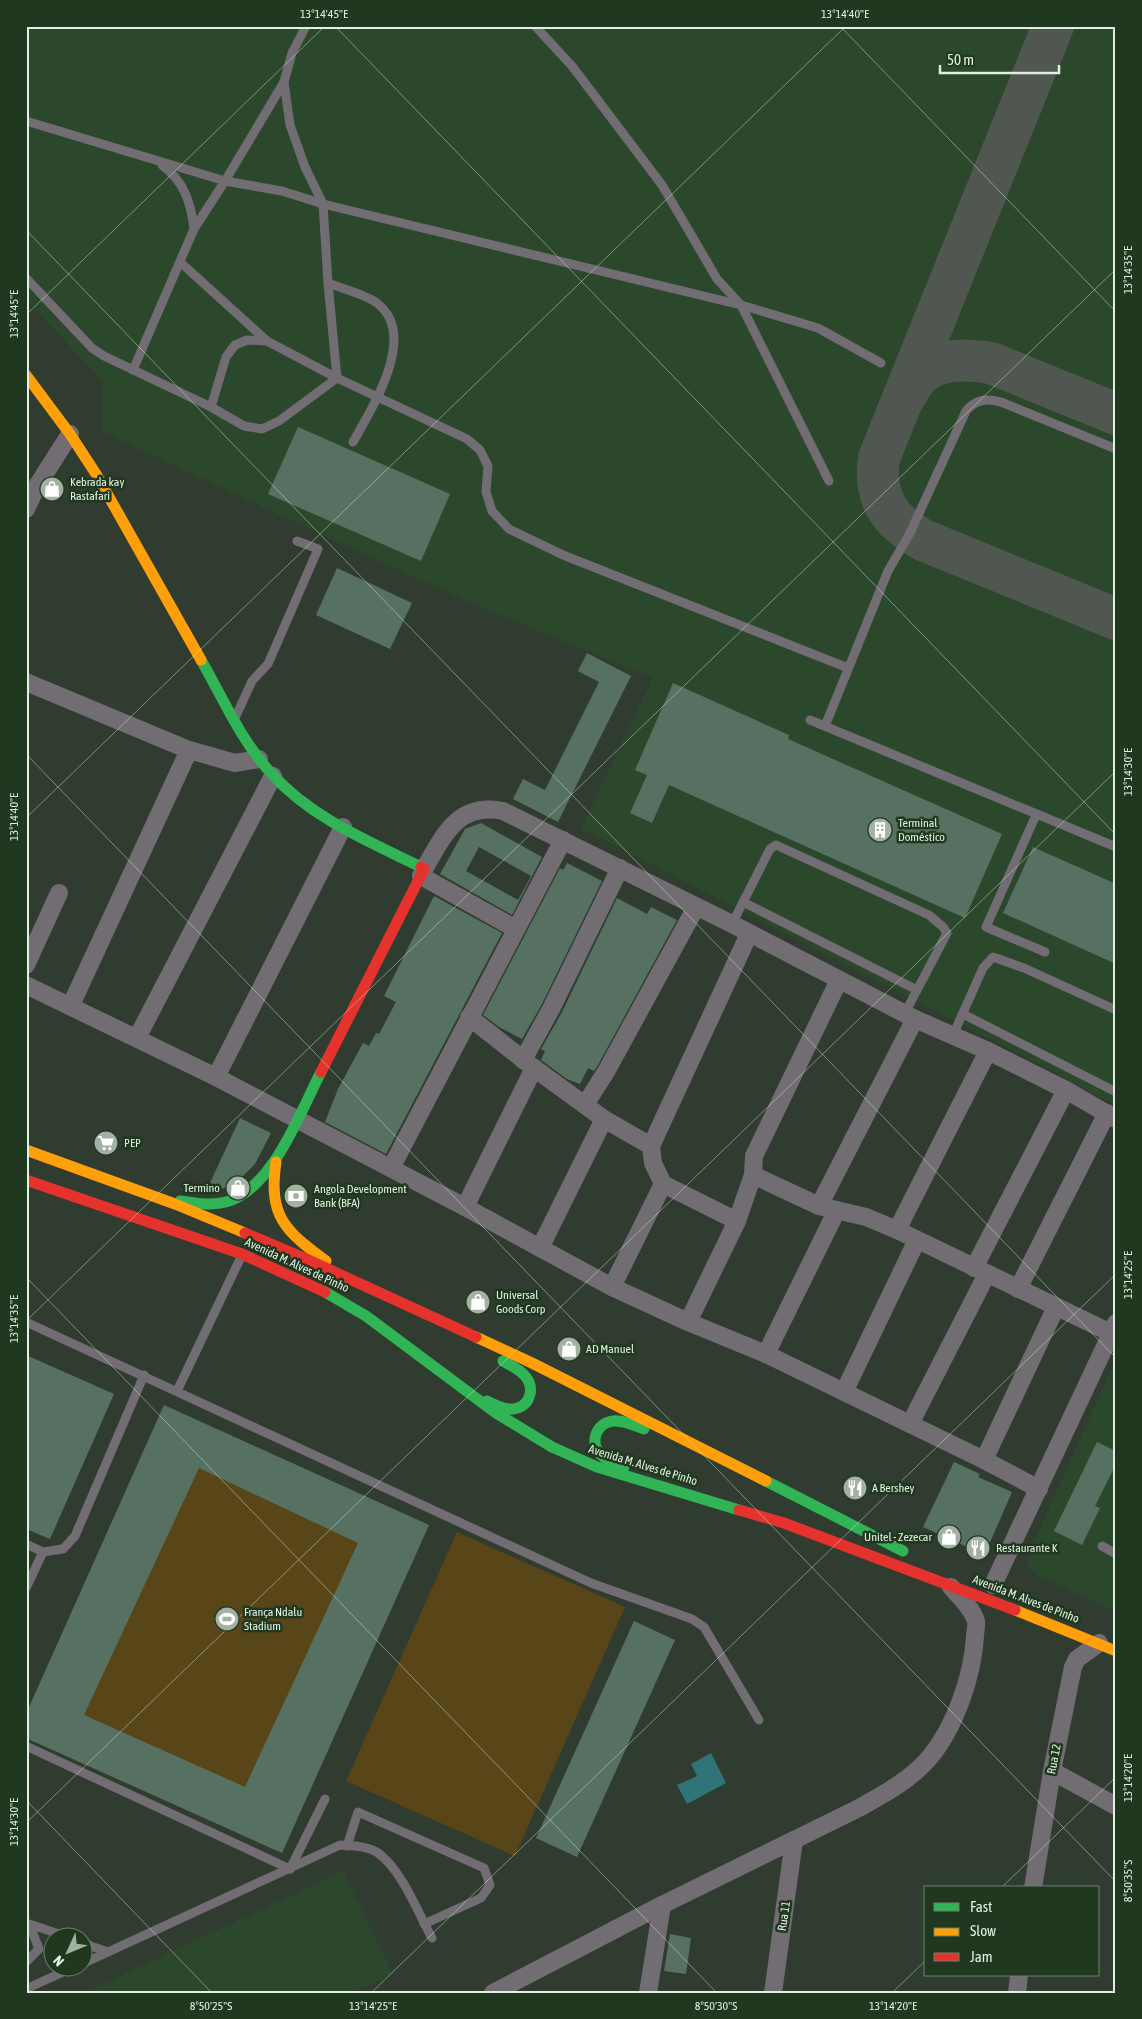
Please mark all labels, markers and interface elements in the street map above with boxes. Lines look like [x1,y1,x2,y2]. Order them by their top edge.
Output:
text: 13°14'45"E [300,7,348,21]
text: 13°14'40"E [821,7,869,21]
scale bar [940,42,1058,74]
text: 50 m [947,51,974,68]
text: 13°14'35"E [1121,246,1135,294]
text: 13°14'45"E [7,290,21,338]
place label: Kebrada kay Rastafari [70,475,124,503]
shop icon: Kebrada kay Rastafari [39,476,65,502]
text: 13°14'30"E [1121,748,1135,796]
text: 13°14'40"E [7,793,21,841]
place label: Terminal Doméstico [898,816,945,844]
building icon: Terminal Doméstico [867,817,893,843]
supermarket icon: PEP [93,1130,119,1156]
place label: PEP [124,1136,141,1150]
shop icon: Termino [225,1175,251,1201]
place label: Termino [184,1181,220,1195]
place label: Angola Development Bank (BFA) [314,1182,407,1210]
bank icon: Angola Development Bank (BFA) [283,1183,309,1209]
street label: Avenida M. Alves de Pinho [243,1235,351,1295]
text: 13°14'25"E [1121,1251,1135,1299]
place label: Universal Goods Corp [496,1288,546,1316]
shop icon: Universal Goods Corp [465,1289,491,1315]
text: 13°14'35"E [7,1295,21,1343]
shop icon: AD Manuel [556,1336,582,1362]
place label: AD Manuel [586,1342,635,1356]
street label: Avenida M. Alves de Pinho [587,1442,699,1488]
restaurant icon: A Bershey [842,1475,868,1501]
place label: A Bershey [872,1481,915,1495]
shop icon: Unitel - Zezecar [936,1524,962,1550]
place label: Unitel - Zezecar [864,1530,932,1544]
restaurant icon: Restaurante K [965,1535,991,1561]
place label: Restaurante K [996,1541,1058,1555]
street label: Avenida M. Alves de Pinho [971,1572,1082,1626]
place label: França Ndalu Stadium [244,1605,302,1633]
sports icon: França Ndalu Stadium [214,1606,240,1632]
street label: Rua 12 [1044,1743,1064,1775]
text: 13°14'20"E [1121,1754,1135,1802]
text: 13°14'30"E [7,1798,21,1846]
text: 8°50'35"S [1121,1860,1135,1902]
legend [924,1886,1100,1976]
text: Fast [970,1898,992,1915]
street label: Rua 11 [775,1900,793,1932]
text: Slow [970,1922,996,1939]
north arrow [42,1926,92,1976]
text: Jam [970,1948,993,1965]
text: N [50,1953,67,1970]
text: 8°50'25"S [190,1999,232,2013]
text: 13°14'25"E [349,1999,397,2013]
text: 8°50'30"S [695,1999,737,2013]
text: 13°14'20"E [869,1999,917,2013]

